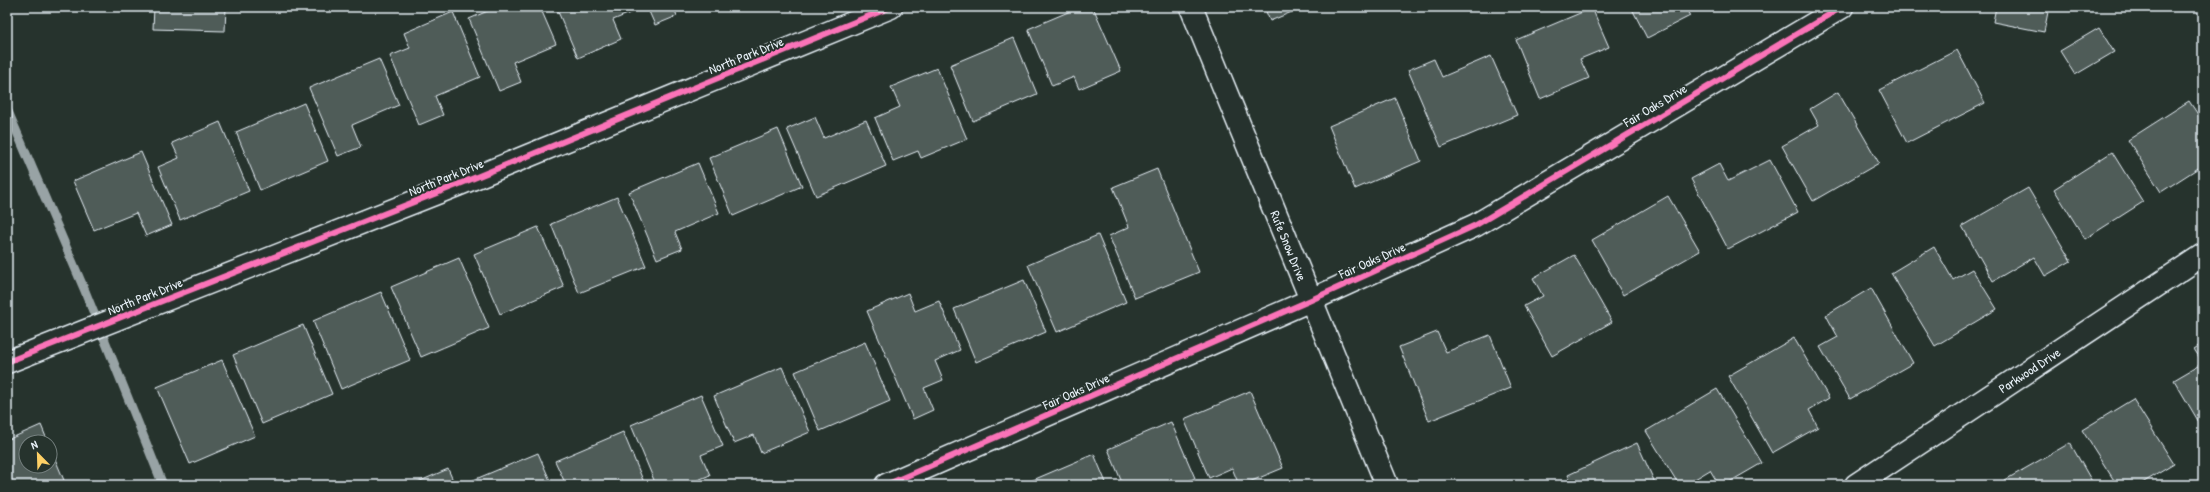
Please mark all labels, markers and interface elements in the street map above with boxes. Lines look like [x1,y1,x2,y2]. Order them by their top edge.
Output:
street label: North Park Drive [706,32,786,78]
street label: Fair Oaks Drive [1619,79,1690,132]
street label: North Park Drive [406,154,486,200]
street label: Rufe Snow Drive [1266,208,1311,284]
street label: Fair Oaks Drive [1335,237,1408,283]
street label: North Park Drive [105,273,185,319]
street label: Parkwood Drive [1995,343,2064,397]
street label: Fair Oaks Drive [1039,368,1112,414]
north arrow [18,434,58,474]
text: N [29,437,40,452]

